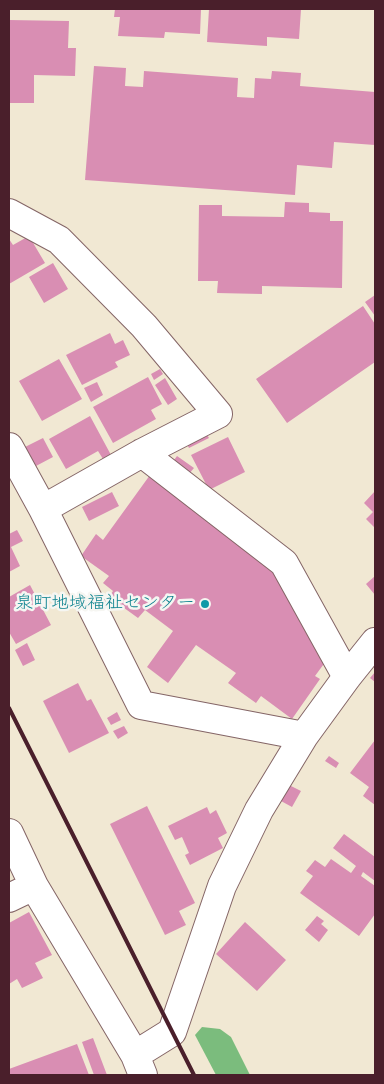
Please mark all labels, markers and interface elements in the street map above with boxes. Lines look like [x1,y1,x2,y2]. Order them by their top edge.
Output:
place label: 泉町地域福祉センター [15,593,195,615]
marker: 泉町地域福祉センター [199,598,211,610]

